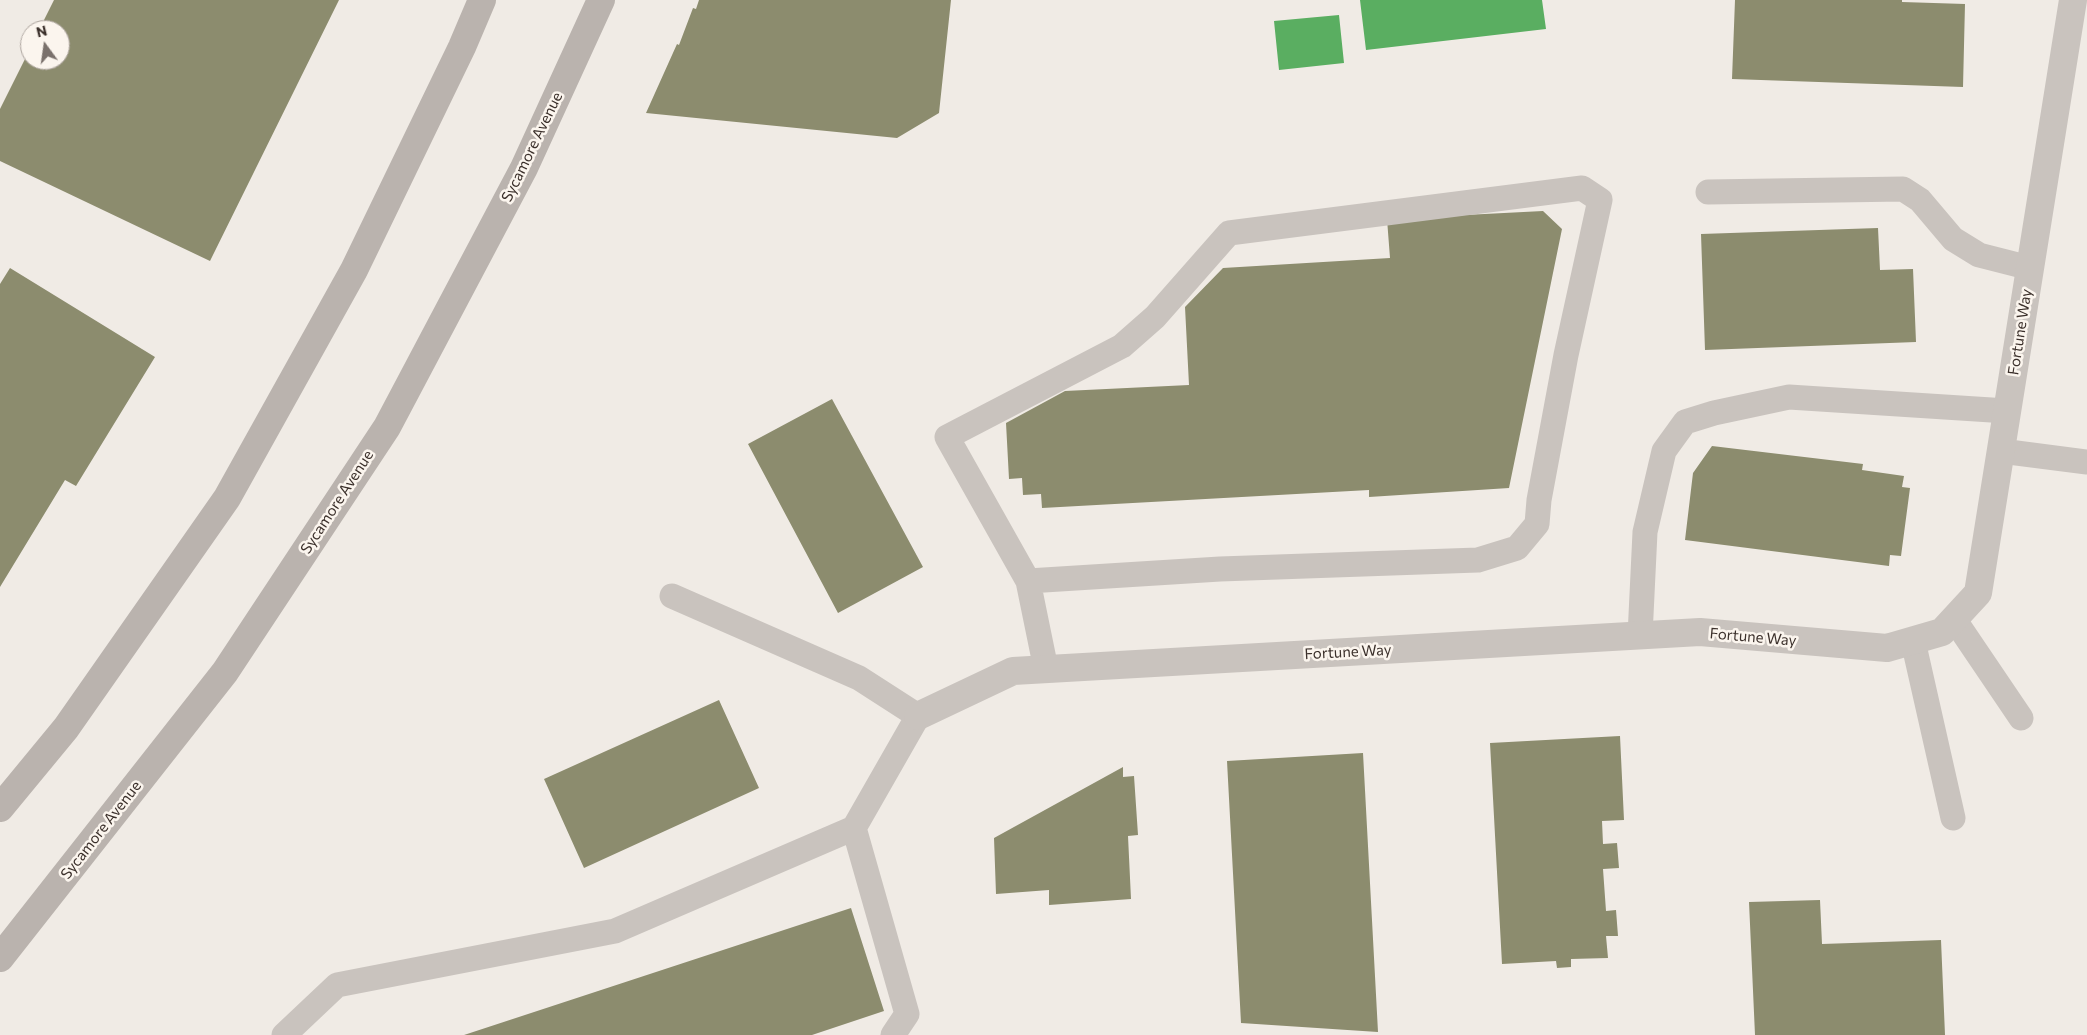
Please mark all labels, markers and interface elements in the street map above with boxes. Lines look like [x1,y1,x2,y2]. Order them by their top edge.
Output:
north arrow [20,20,70,70]
text: N [34,21,49,40]
street label: Sycamore Avenue [498,89,566,205]
street label: Fortune Way [2004,288,2036,376]
street label: Sycamore Avenue [297,447,377,557]
street label: Fortune Way [1709,624,1797,650]
street label: Fortune Way [1304,641,1392,663]
street label: Sycamore Avenue [57,777,145,883]

